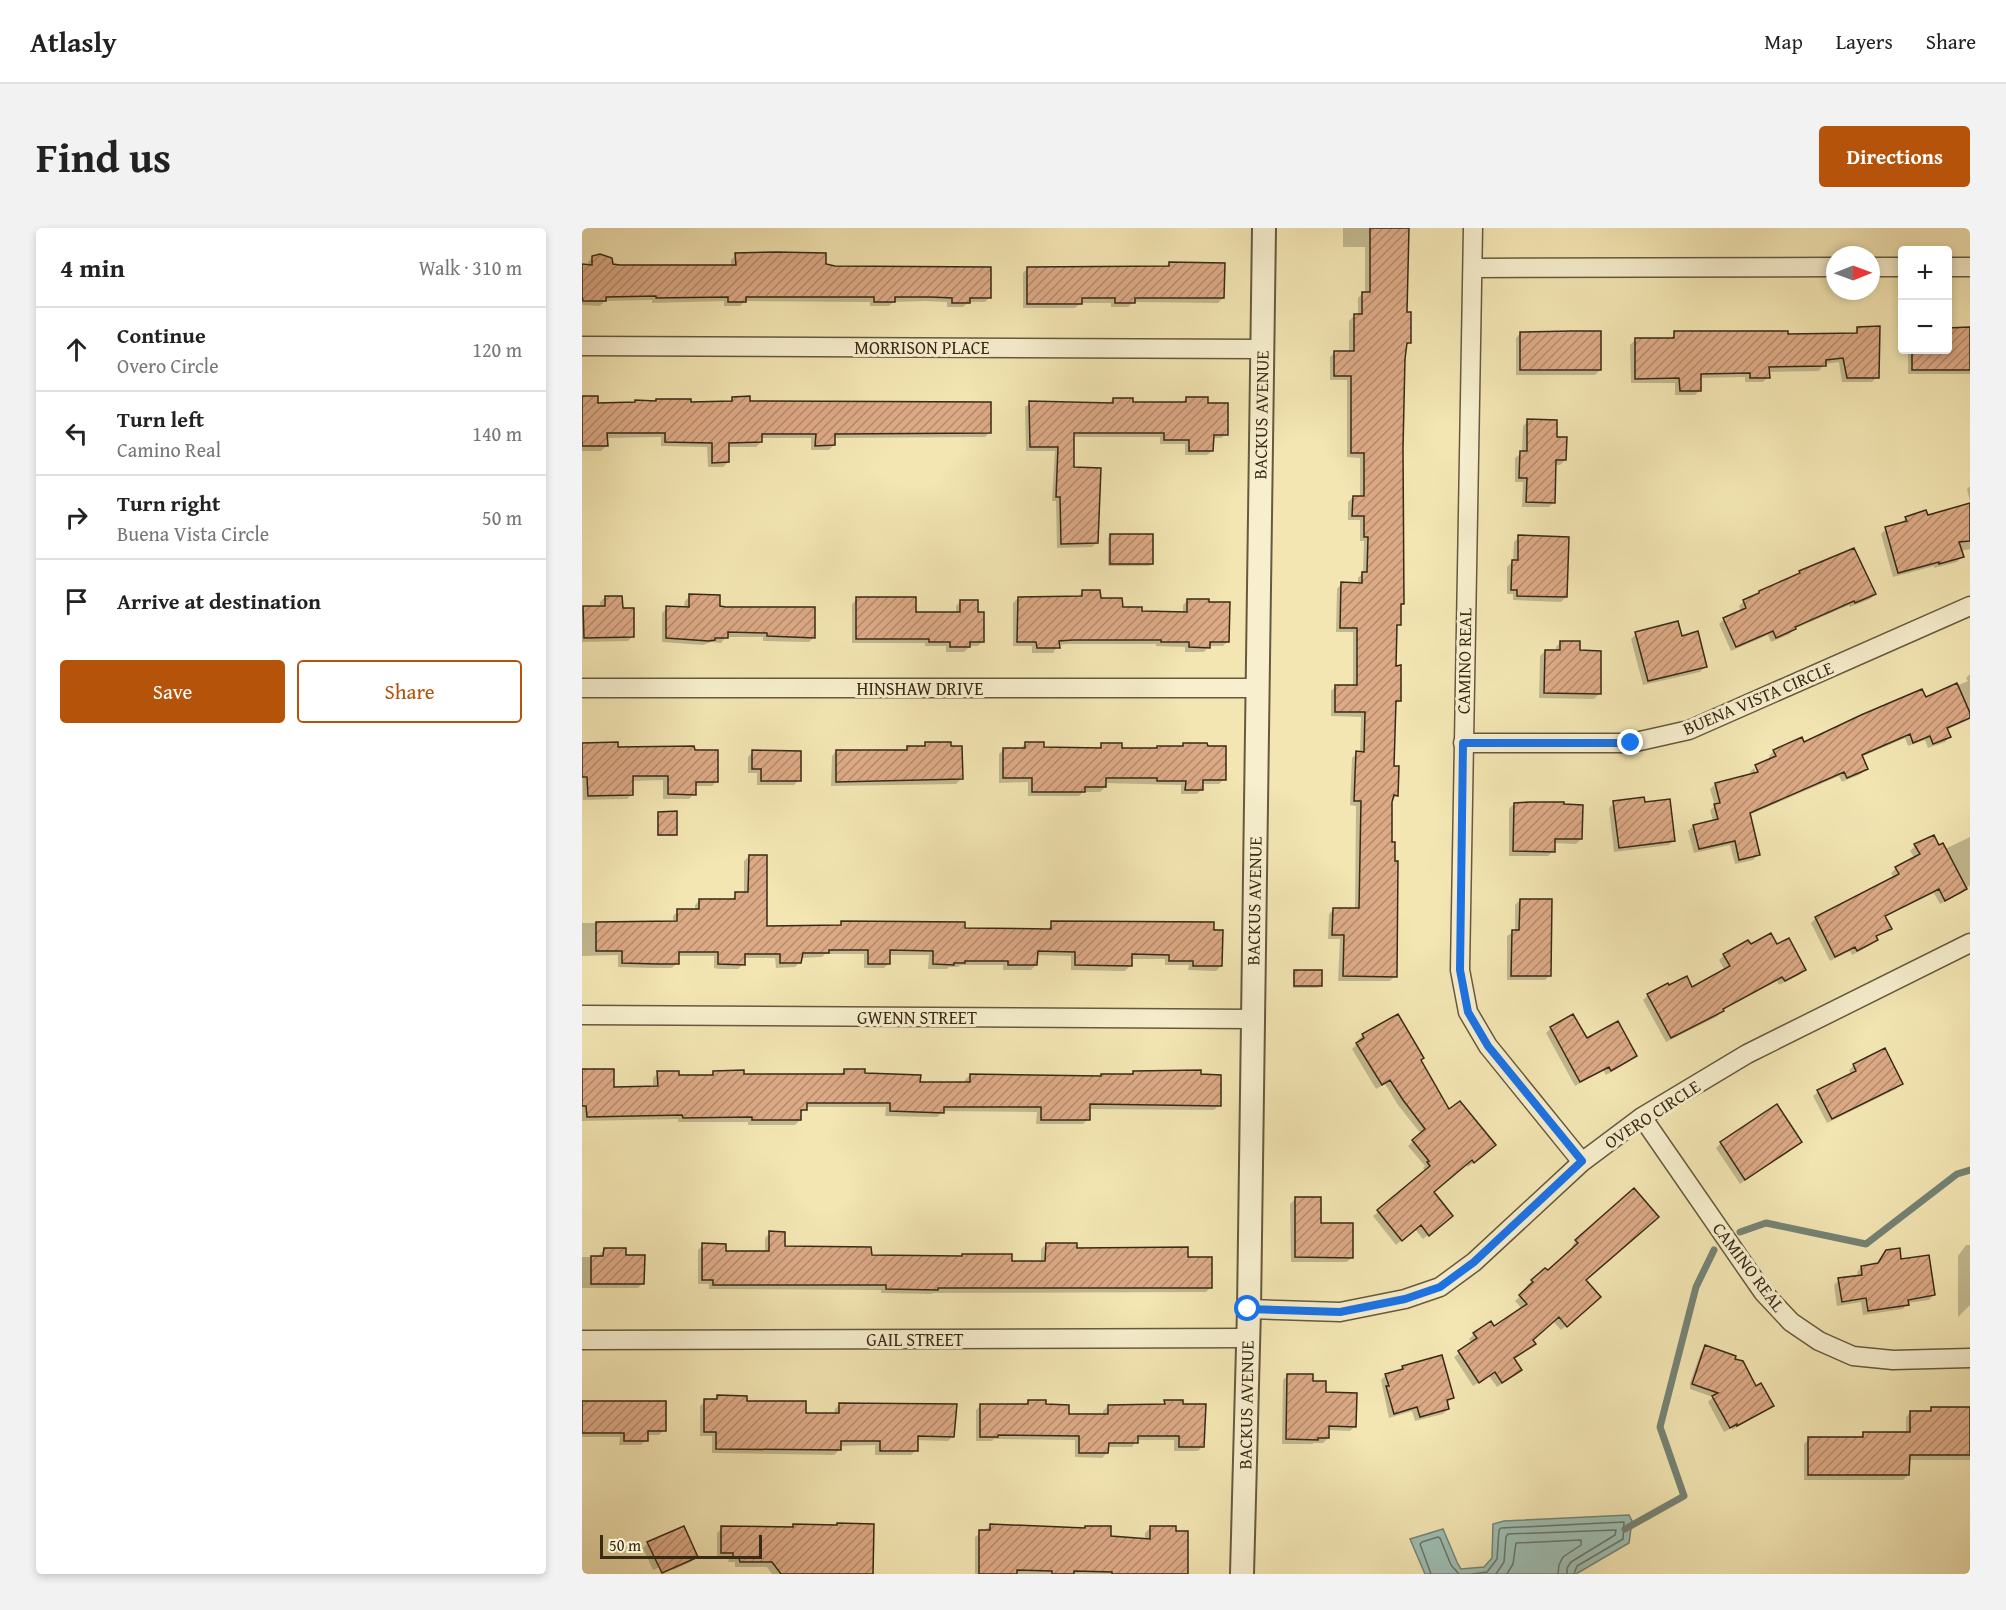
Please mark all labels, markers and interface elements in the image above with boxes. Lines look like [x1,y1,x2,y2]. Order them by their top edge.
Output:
text: Atlasly [30,21,117,62]
text: Map [1764,26,1803,57]
text: Layers [1836,26,1893,57]
text: Share [1926,26,1976,57]
text: Find us [36,126,171,187]
button: Directions [1819,126,1970,187]
north arrow [1826,246,1880,300]
map controls [1898,246,1952,354]
button: + [1898,246,1952,300]
text: 4 min [60,248,125,287]
text: Walk · 310 m [419,253,522,282]
button: − [1898,300,1952,354]
text: Continue [117,319,206,351]
icon: ahead [60,333,93,366]
street label: MORRISON PLACE [854,334,990,361]
text: 120 m [472,335,522,364]
street label: BACKUS AVENUE [1246,350,1276,480]
text: Overo Circle [117,351,219,380]
text: Turn left [117,403,204,435]
icon: left [60,417,93,450]
text: 140 m [472,419,522,448]
text: Camino Real [117,435,221,464]
text: Turn right [117,487,220,519]
icon: right [60,501,93,534]
text: 50 m [482,503,522,532]
text: Buena Vista Circle [117,519,269,548]
icon: arrive [60,585,93,618]
text: Arrive at destination [117,585,321,617]
street label: CAMINO REAL [1450,607,1478,714]
street label: BUENA VISTA CIRCLE [1679,654,1837,742]
button: Save [60,660,285,723]
button: Share [297,660,522,723]
street label: HINSHAW DRIVE [857,675,983,702]
route end [1617,729,1643,755]
street label: BACKUS AVENUE [1239,836,1269,966]
street label: GWENN STREET [857,1004,977,1031]
street label: OVERO CIRCLE [1599,1073,1705,1155]
street label: CAMINO REAL [1706,1216,1792,1318]
route start [1234,1295,1260,1321]
street label: GAIL STREET [866,1326,964,1353]
street label: BACKUS AVENUE [1231,1340,1261,1470]
scale bar [600,1532,762,1560]
text: 50 m [609,1533,641,1557]

